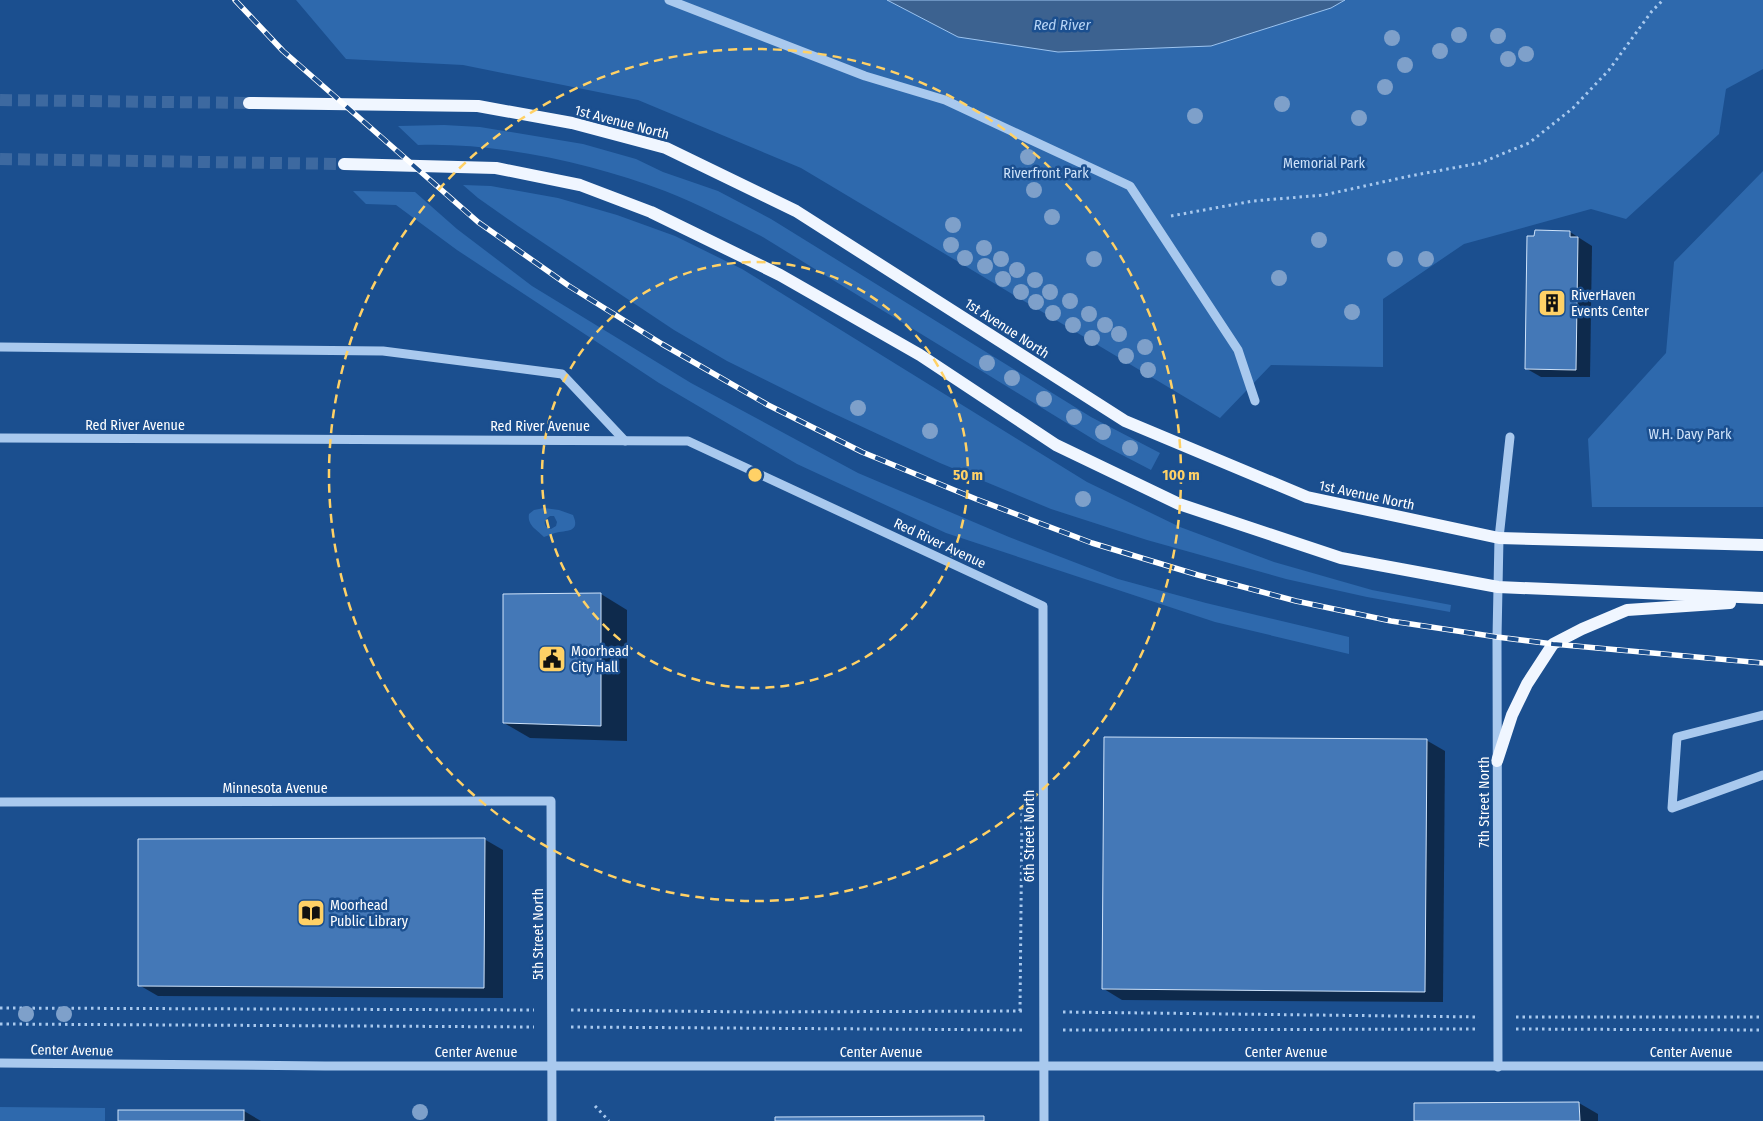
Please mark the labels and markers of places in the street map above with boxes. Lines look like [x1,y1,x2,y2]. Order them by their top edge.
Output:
place label: RiverHaven Events Center [1571,287,1649,320]
building icon: RiverHaven Events Center [1537,288,1567,318]
centre of rings [746,466,764,484]
place label: Moorhead City Hall [571,643,629,676]
public building icon: Moorhead City Hall [537,644,567,674]
place label: Moorhead Public Library [330,897,409,930]
library icon: Moorhead Public Library [296,898,326,928]

